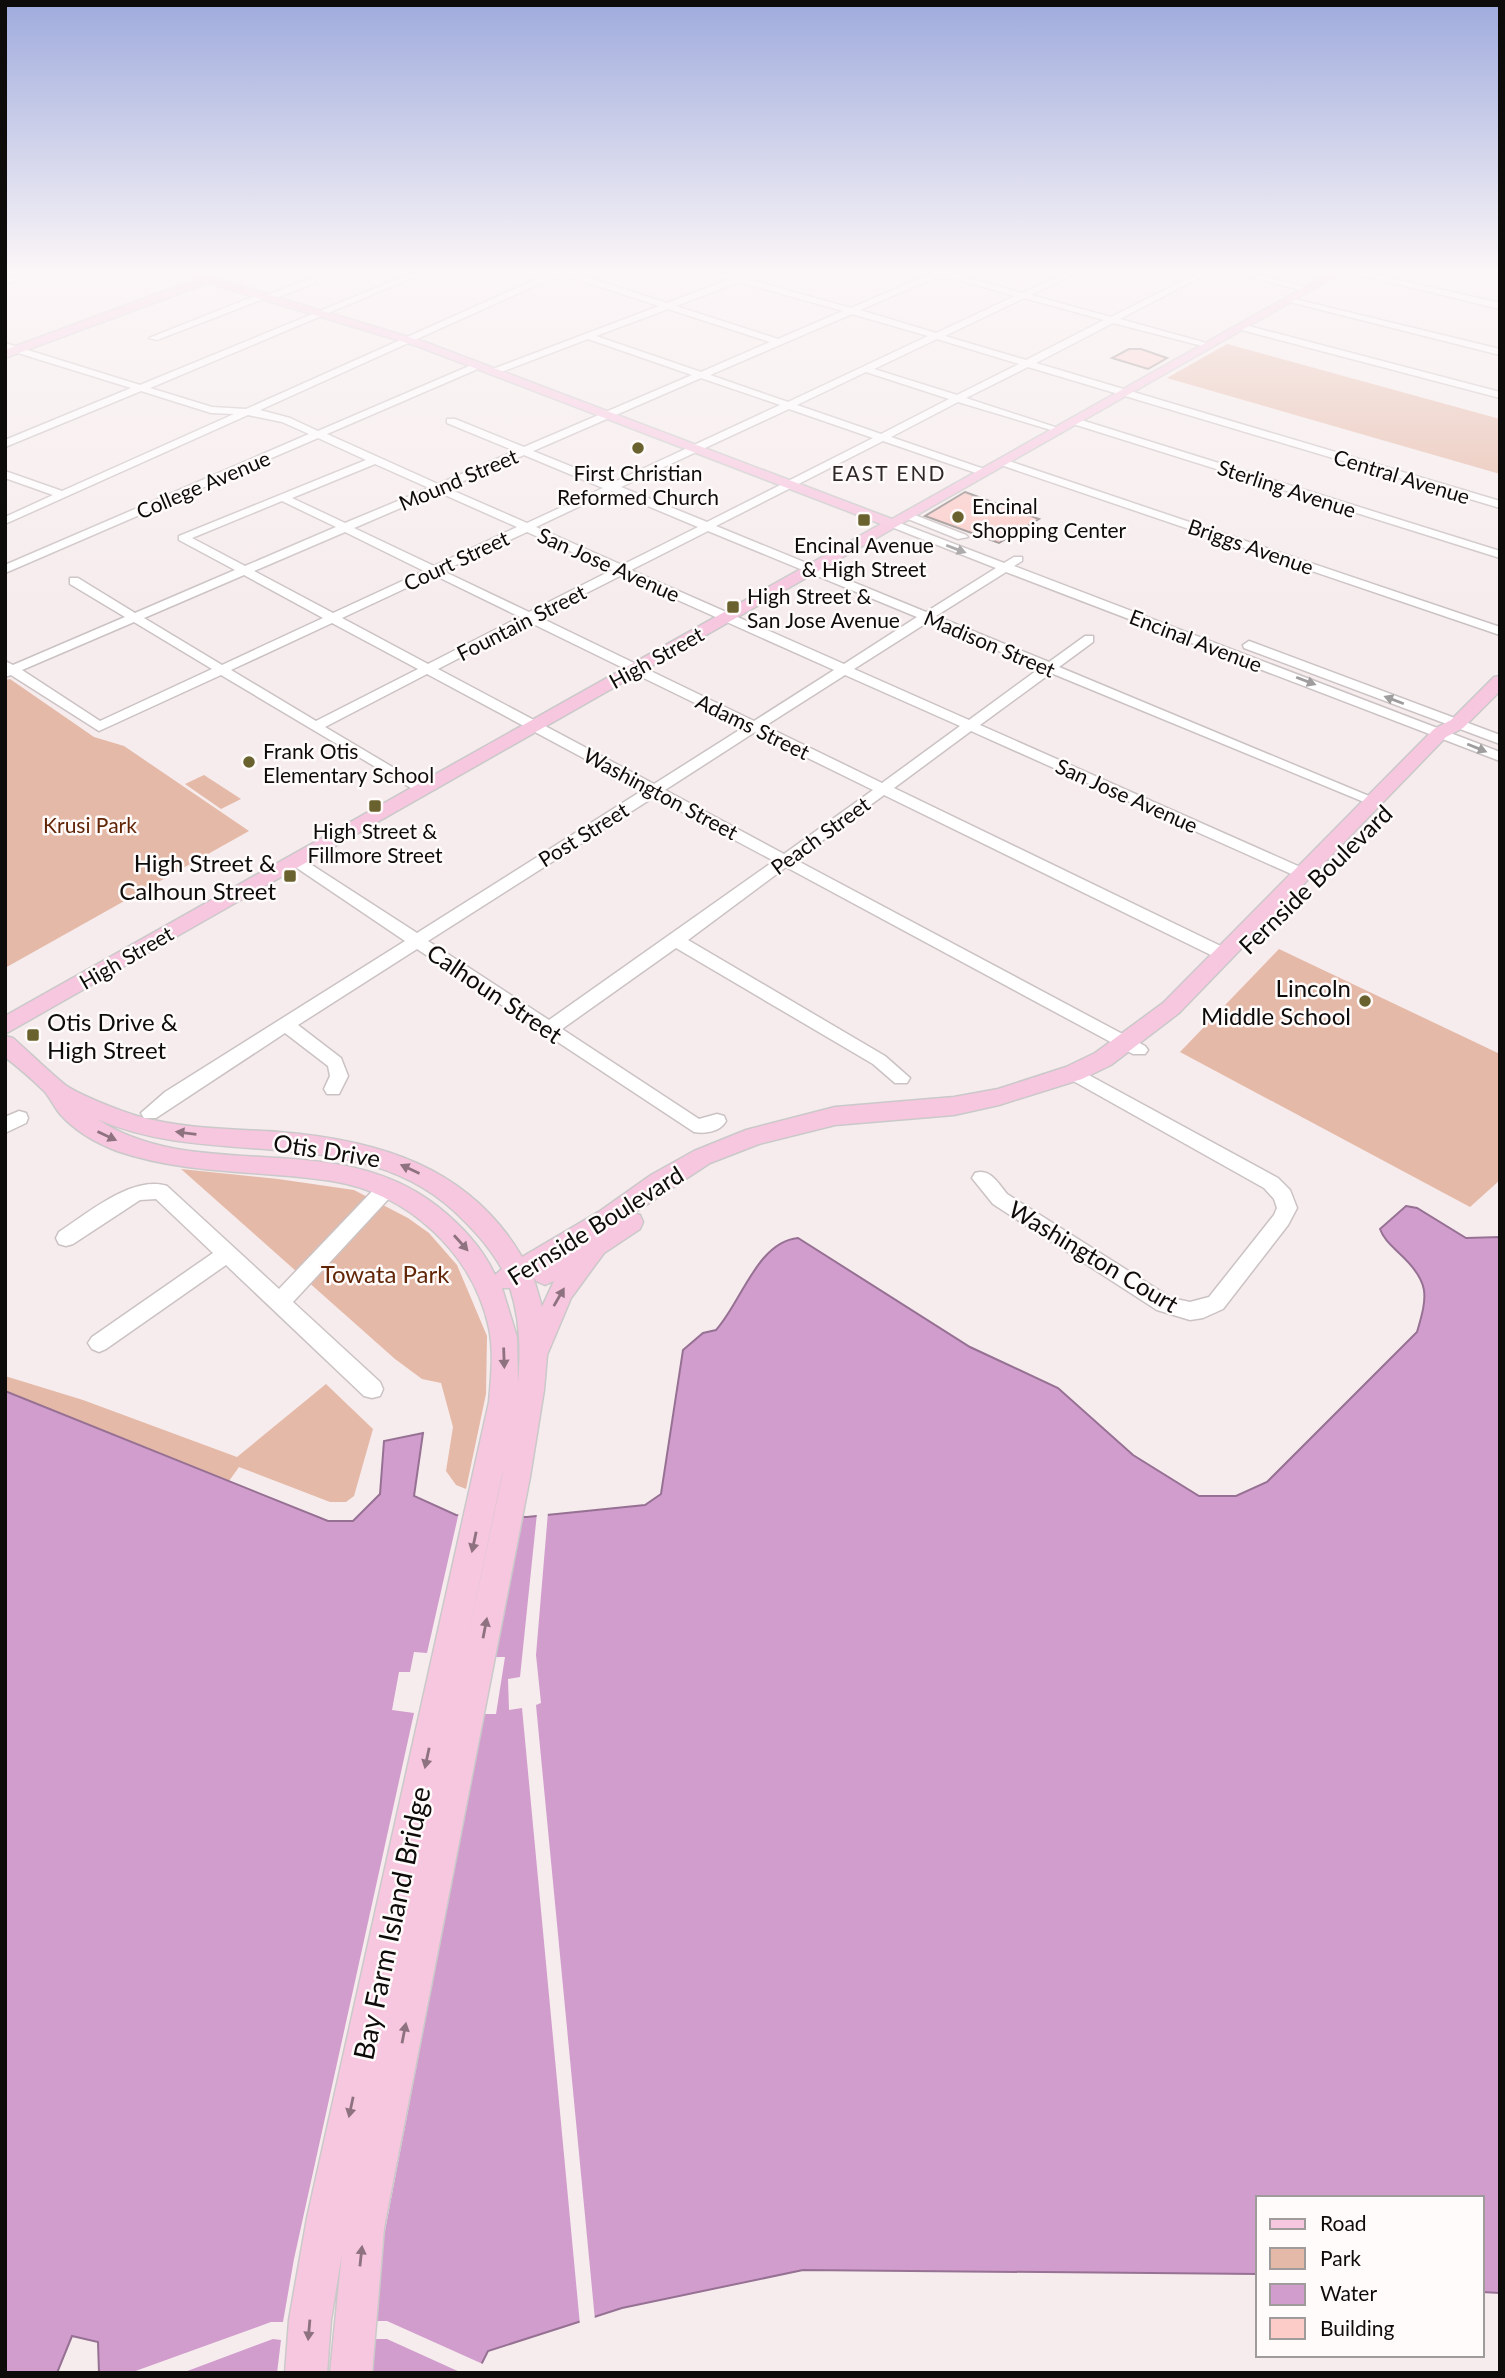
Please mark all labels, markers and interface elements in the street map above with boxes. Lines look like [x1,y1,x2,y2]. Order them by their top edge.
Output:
marker: First Christian Reformed Church [630,440,646,456]
street label: Mound Street [395,443,522,515]
street label: Central Avenue [1331,443,1473,509]
street label: College Avenue [132,445,274,523]
street label: Sterling Avenue [1215,454,1359,522]
place label: First Christian Reformed Church [557,460,719,509]
district label: EAST END [831,460,947,485]
place label: Encinal Shopping Center [972,493,1126,542]
marker: Encinal Shopping Center [950,509,966,525]
marker: Encinal Avenue & High Street [856,512,872,528]
street label: Briggs Avenue [1185,513,1317,579]
street label: San Jose Avenue [534,521,684,607]
street label: Court Street [399,525,513,595]
place label: Encinal Avenue & High Street [794,532,934,581]
one-way arrow [945,544,966,555]
street label: Fountain Street [452,579,590,665]
place label: High Street & San Jose Avenue [747,583,900,632]
marker: High Street & San Jose Avenue [725,599,741,615]
street label: Encinal Avenue [1126,603,1266,677]
street label: Madison Street [921,604,1060,682]
street label: High Street [604,621,708,693]
one-way arrow [1296,676,1317,687]
street label: Adams Street [692,688,814,764]
one-way arrow [1383,694,1404,705]
place label: Frank Otis Elementary School [263,738,434,787]
street label: Washington Street [580,742,743,844]
one-way arrow [1467,743,1488,754]
street label: San Jose Avenue [1052,752,1202,838]
marker: Frank Otis Elementary School [241,754,257,770]
street label: Peach Street [766,791,875,879]
street label: Post Street [533,796,633,871]
marker: High Street & Fillmore Street [367,798,383,814]
street label: Fernside Boulevard [1232,798,1398,960]
park label: Krusi Park [43,812,137,837]
place label: High Street & Fillmore Street [308,818,443,867]
place label: High Street & Calhoun Street [119,848,276,905]
marker: High Street & Calhoun Street [282,868,298,884]
street label: High Street [75,920,178,994]
street label: Calhoun Street [422,937,568,1049]
place label: Lincoln Middle School [1201,973,1351,1030]
marker: Lincoln Middle School [1357,993,1373,1009]
place label: Otis Drive & High Street [47,1007,178,1064]
marker: Otis Drive & High Street [25,1027,41,1043]
street label: Otis Drive [272,1127,382,1173]
one-way arrow [175,1128,197,1139]
one-way arrow [97,1130,117,1141]
street label: Fernside Boulevard [502,1159,688,1291]
one-way arrow [399,1163,420,1174]
street label: Washington Court [1004,1194,1184,1318]
one-way arrow [452,1234,468,1251]
park label: Towata Park [321,1259,450,1288]
one-way arrow [553,1287,565,1306]
one-way arrow [499,1347,510,1369]
one-way arrow [468,1531,479,1553]
one-way arrow [480,1617,491,1639]
one-way arrow [421,1747,432,1769]
street label: Bay Farm Island Bridge [345,1783,437,2063]
one-way arrow [398,2022,409,2044]
one-way arrow [346,2096,357,2118]
legend [1256,2196,1484,2357]
text: Road [1320,2210,1367,2235]
one-way arrow [356,2245,367,2267]
text: Park [1320,2245,1361,2270]
text: Water [1320,2280,1377,2305]
text: Building [1320,2315,1395,2340]
one-way arrow [303,2319,314,2341]

